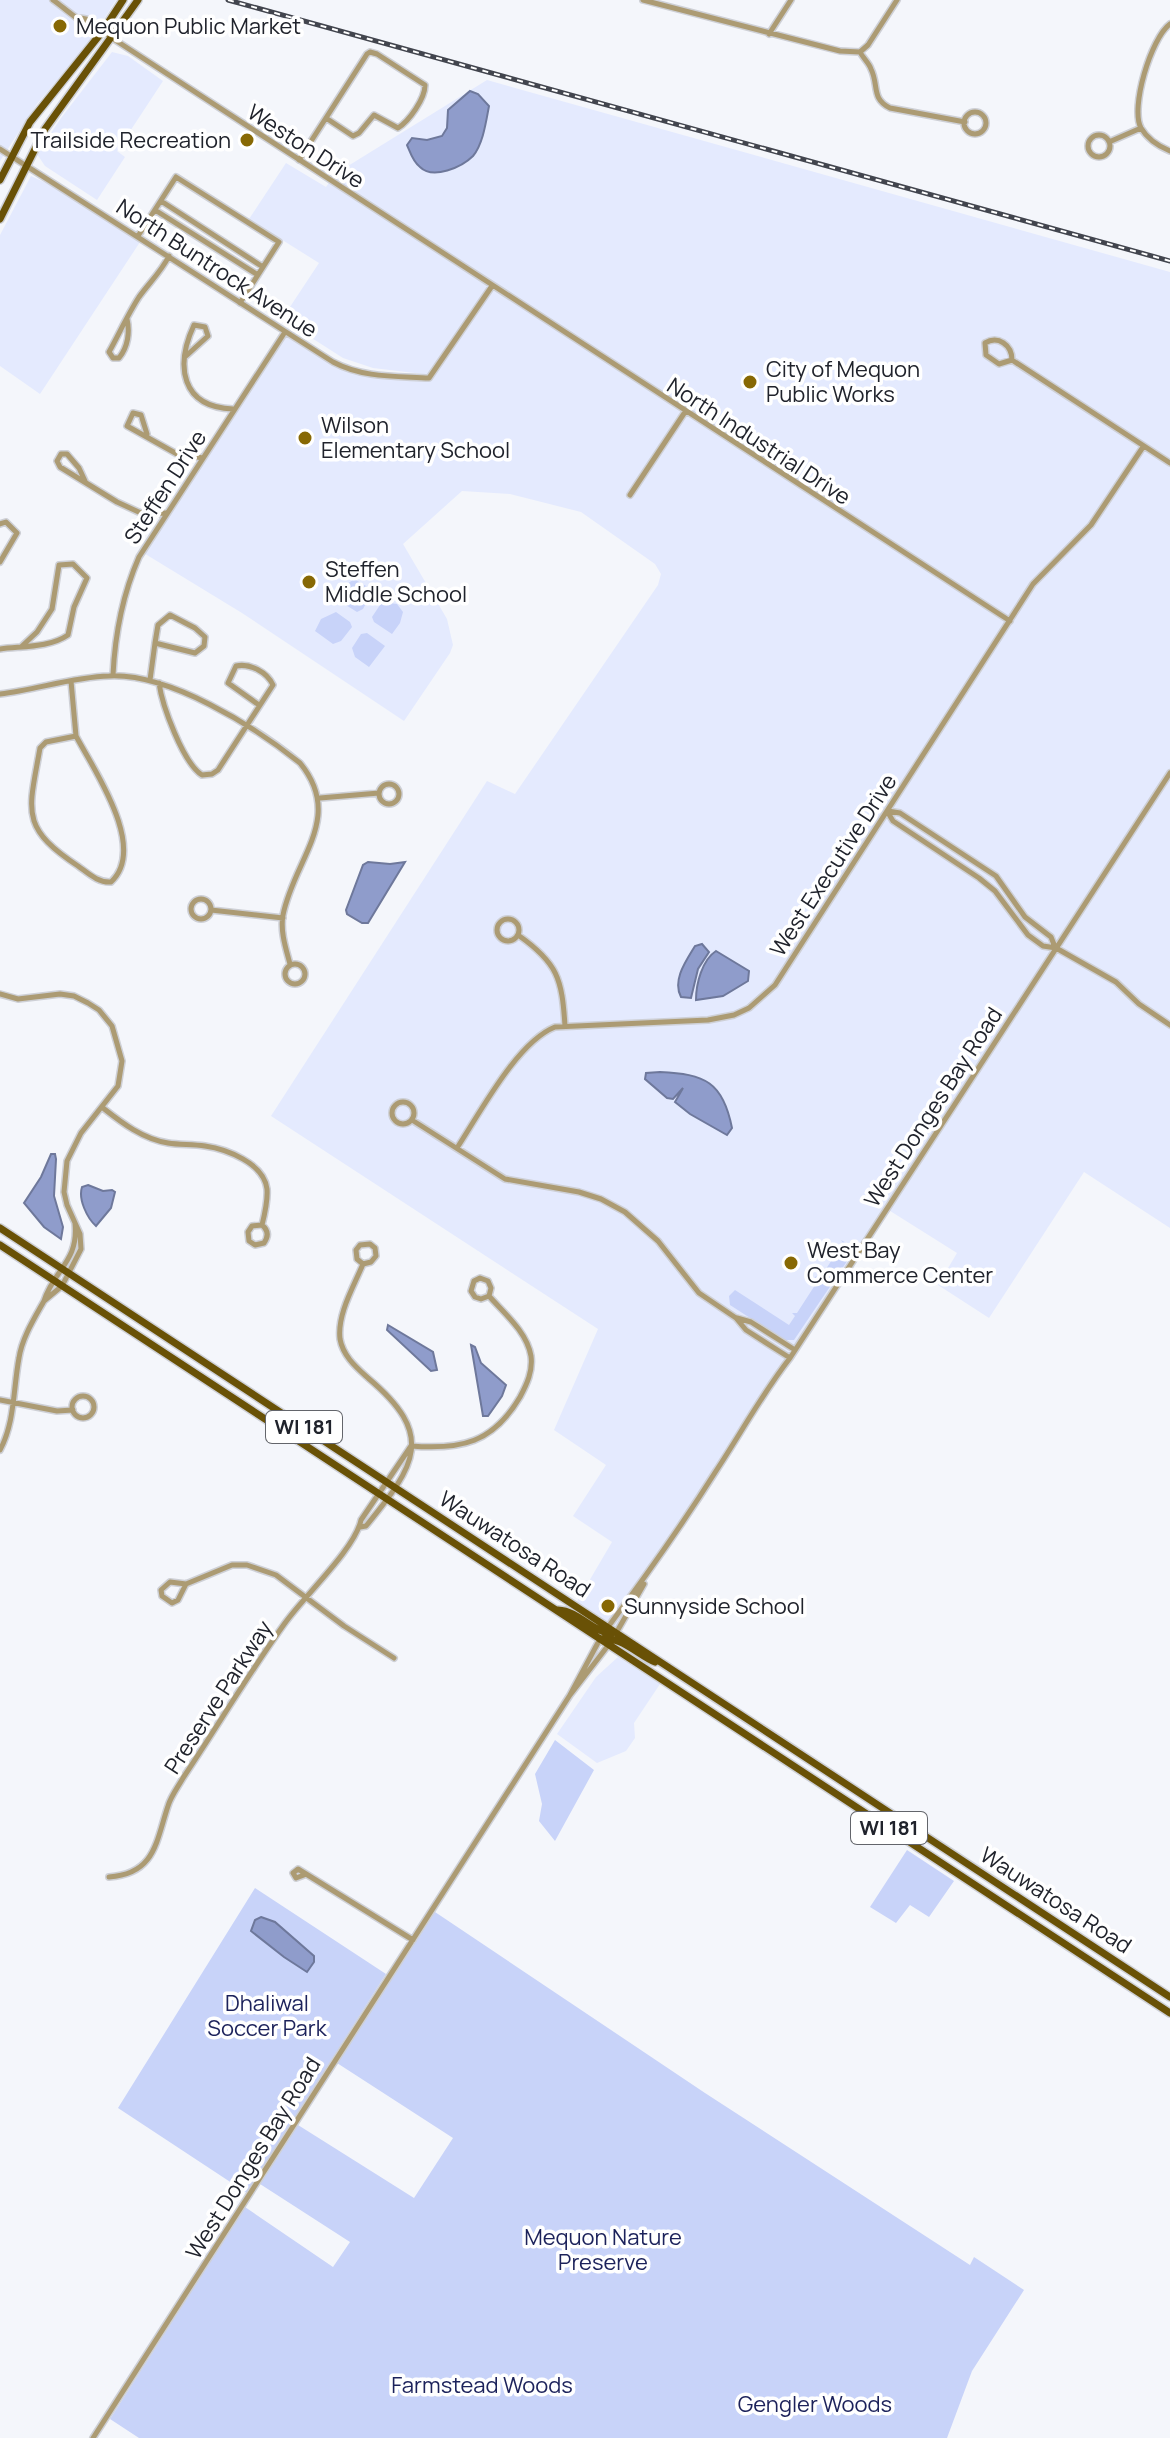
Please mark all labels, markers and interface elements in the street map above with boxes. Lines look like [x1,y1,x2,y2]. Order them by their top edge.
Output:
place label: Mequon Public Market [76,11,301,41]
marker: Mequon Public Market [51,17,69,35]
street label: Weston Drive [242,97,370,195]
place label: Trailside Recreation [31,125,231,155]
marker: Trailside Recreation [238,131,256,149]
street label: North Buntrock Avenue [111,192,324,344]
place label: City of Mequon Public Works [766,354,920,409]
street label: North Industrial Drive [661,370,857,512]
marker: City of Mequon Public Works [741,373,759,391]
place label: Wilson Elementary School [321,410,510,465]
street label: Steffen Drive [117,424,213,550]
marker: Wilson Elementary School [296,429,314,447]
place label: Steffen Middle School [325,554,467,609]
marker: Steffen Middle School [300,573,318,591]
street label: West Executive Drive [763,768,903,962]
street label: West Donges Bay Road [857,1001,1009,1213]
place label: West Bay Commerce Center [807,1235,993,1290]
marker: West Bay Commerce Center [782,1254,800,1272]
road number: WI 181 [266,1411,342,1443]
street label: Wauwatosa Road [433,1484,597,1604]
place label: Sunnyside School [624,1591,805,1621]
marker: Sunnyside School [599,1597,617,1615]
street label: Preserve Parkway [157,1614,279,1780]
road number: WI 181 [851,1812,927,1844]
street label: Wauwatosa Road [974,1840,1138,1960]
park label: Dhaliwal Soccer Park [207,1988,328,2043]
street label: West Donges Bay Road [179,2051,327,2265]
park label: Mequon Nature Preserve [524,2222,682,2277]
park label: Farmstead Woods [391,2370,573,2400]
park label: Gengler Woods [738,2389,892,2419]

